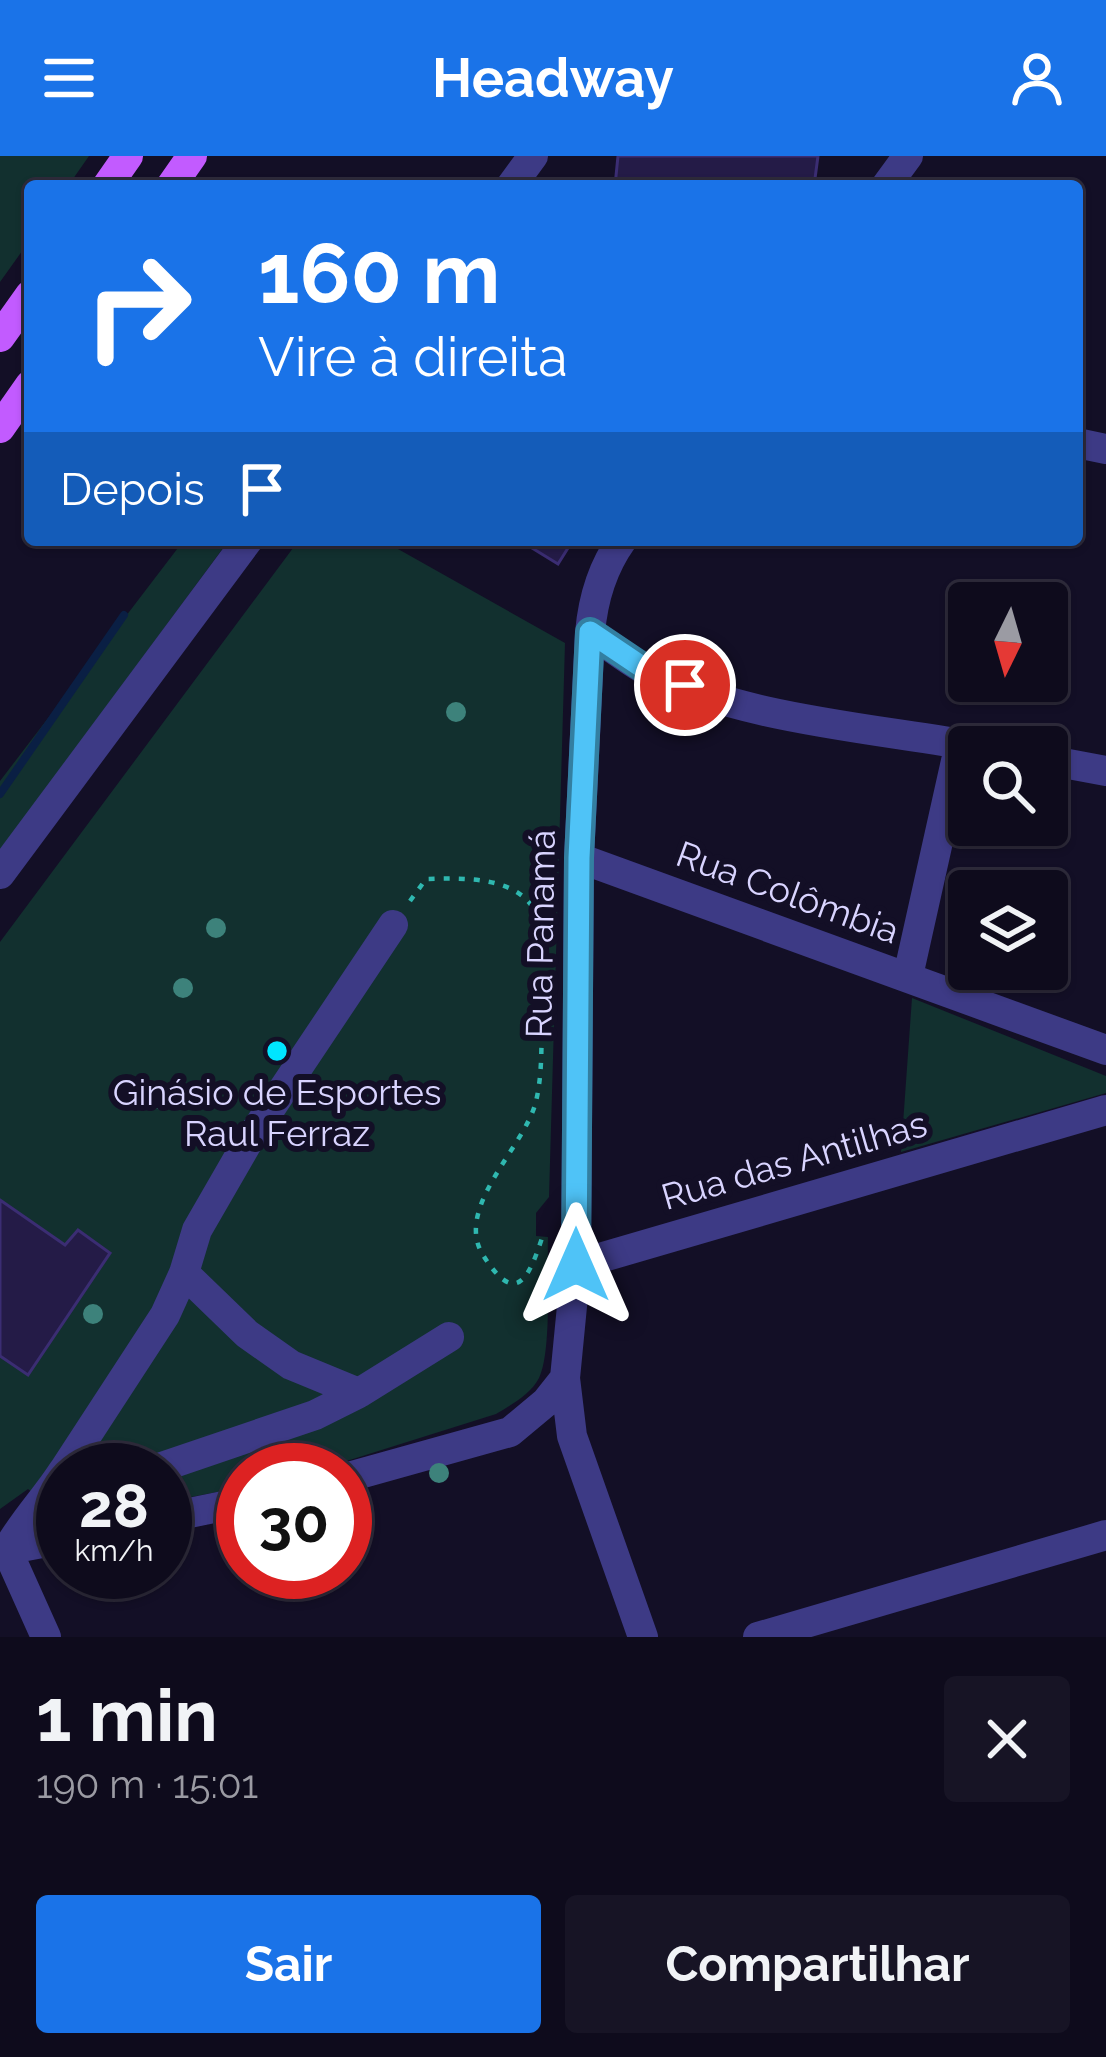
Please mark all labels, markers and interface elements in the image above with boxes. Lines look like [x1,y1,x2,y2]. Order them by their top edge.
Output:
icon: menu [36,45,102,111]
icon: person [1004,45,1070,111]
text: Headway [432,46,674,110]
text: 160 m [258,224,500,323]
icon: right [60,228,216,384]
text: Vire à direita [258,325,568,389]
icon: arrive [229,456,295,522]
text: Depois [60,463,205,516]
north arrow [948,582,1068,702]
map controls [948,582,1068,990]
pin [634,634,736,736]
icon: arrive [652,652,718,718]
button: search [948,726,1068,846]
street label: Rua Panamá [517,829,563,1039]
street label: Rua Colômbia [671,832,905,952]
button: layers [948,870,1068,990]
marker: Ginásio de Esportes Raul Ferraz [264,1038,290,1064]
place label: Ginásio de Esportes Raul Ferraz [113,1071,441,1154]
street label: Rua das Antilhas [657,1102,931,1218]
position arrow [513,1202,639,1328]
speed limit sign: 30 [216,1443,372,1599]
text: 28 [79,1471,149,1541]
text: km/h [74,1533,154,1568]
text: 1 min [36,1673,218,1758]
button: close [944,1676,1070,1802]
text: 190 m · 15:01 [36,1761,258,1807]
button: Sair [36,1895,541,2033]
button: Compartilhar [565,1895,1070,2033]

